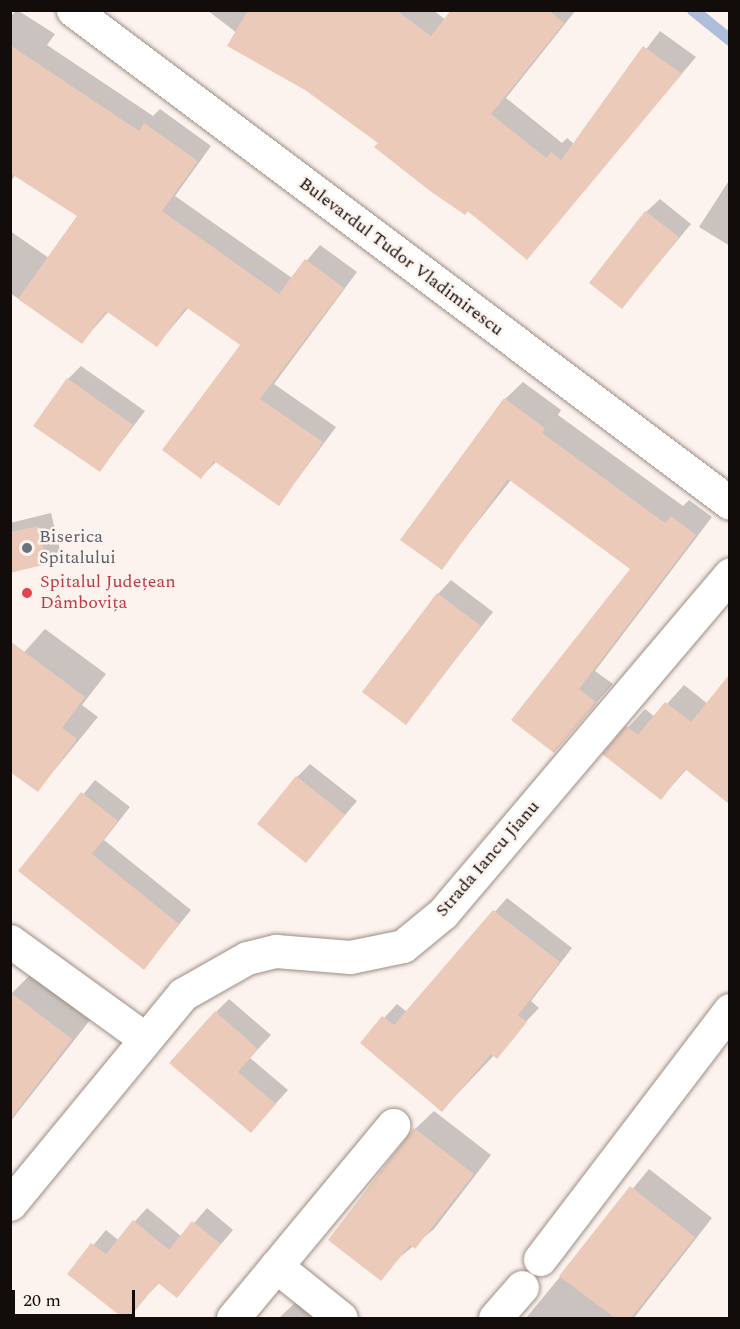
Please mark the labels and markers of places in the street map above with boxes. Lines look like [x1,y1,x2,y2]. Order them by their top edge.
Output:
place label: Biserica Spitalului [39,527,116,570]
marker: Biserica Spitalului [20,541,34,555]
place label: Spitalul Județean Dâmbovița [40,572,176,614]
marker: Spitalul Județean Dâmbovița [18,584,36,602]

